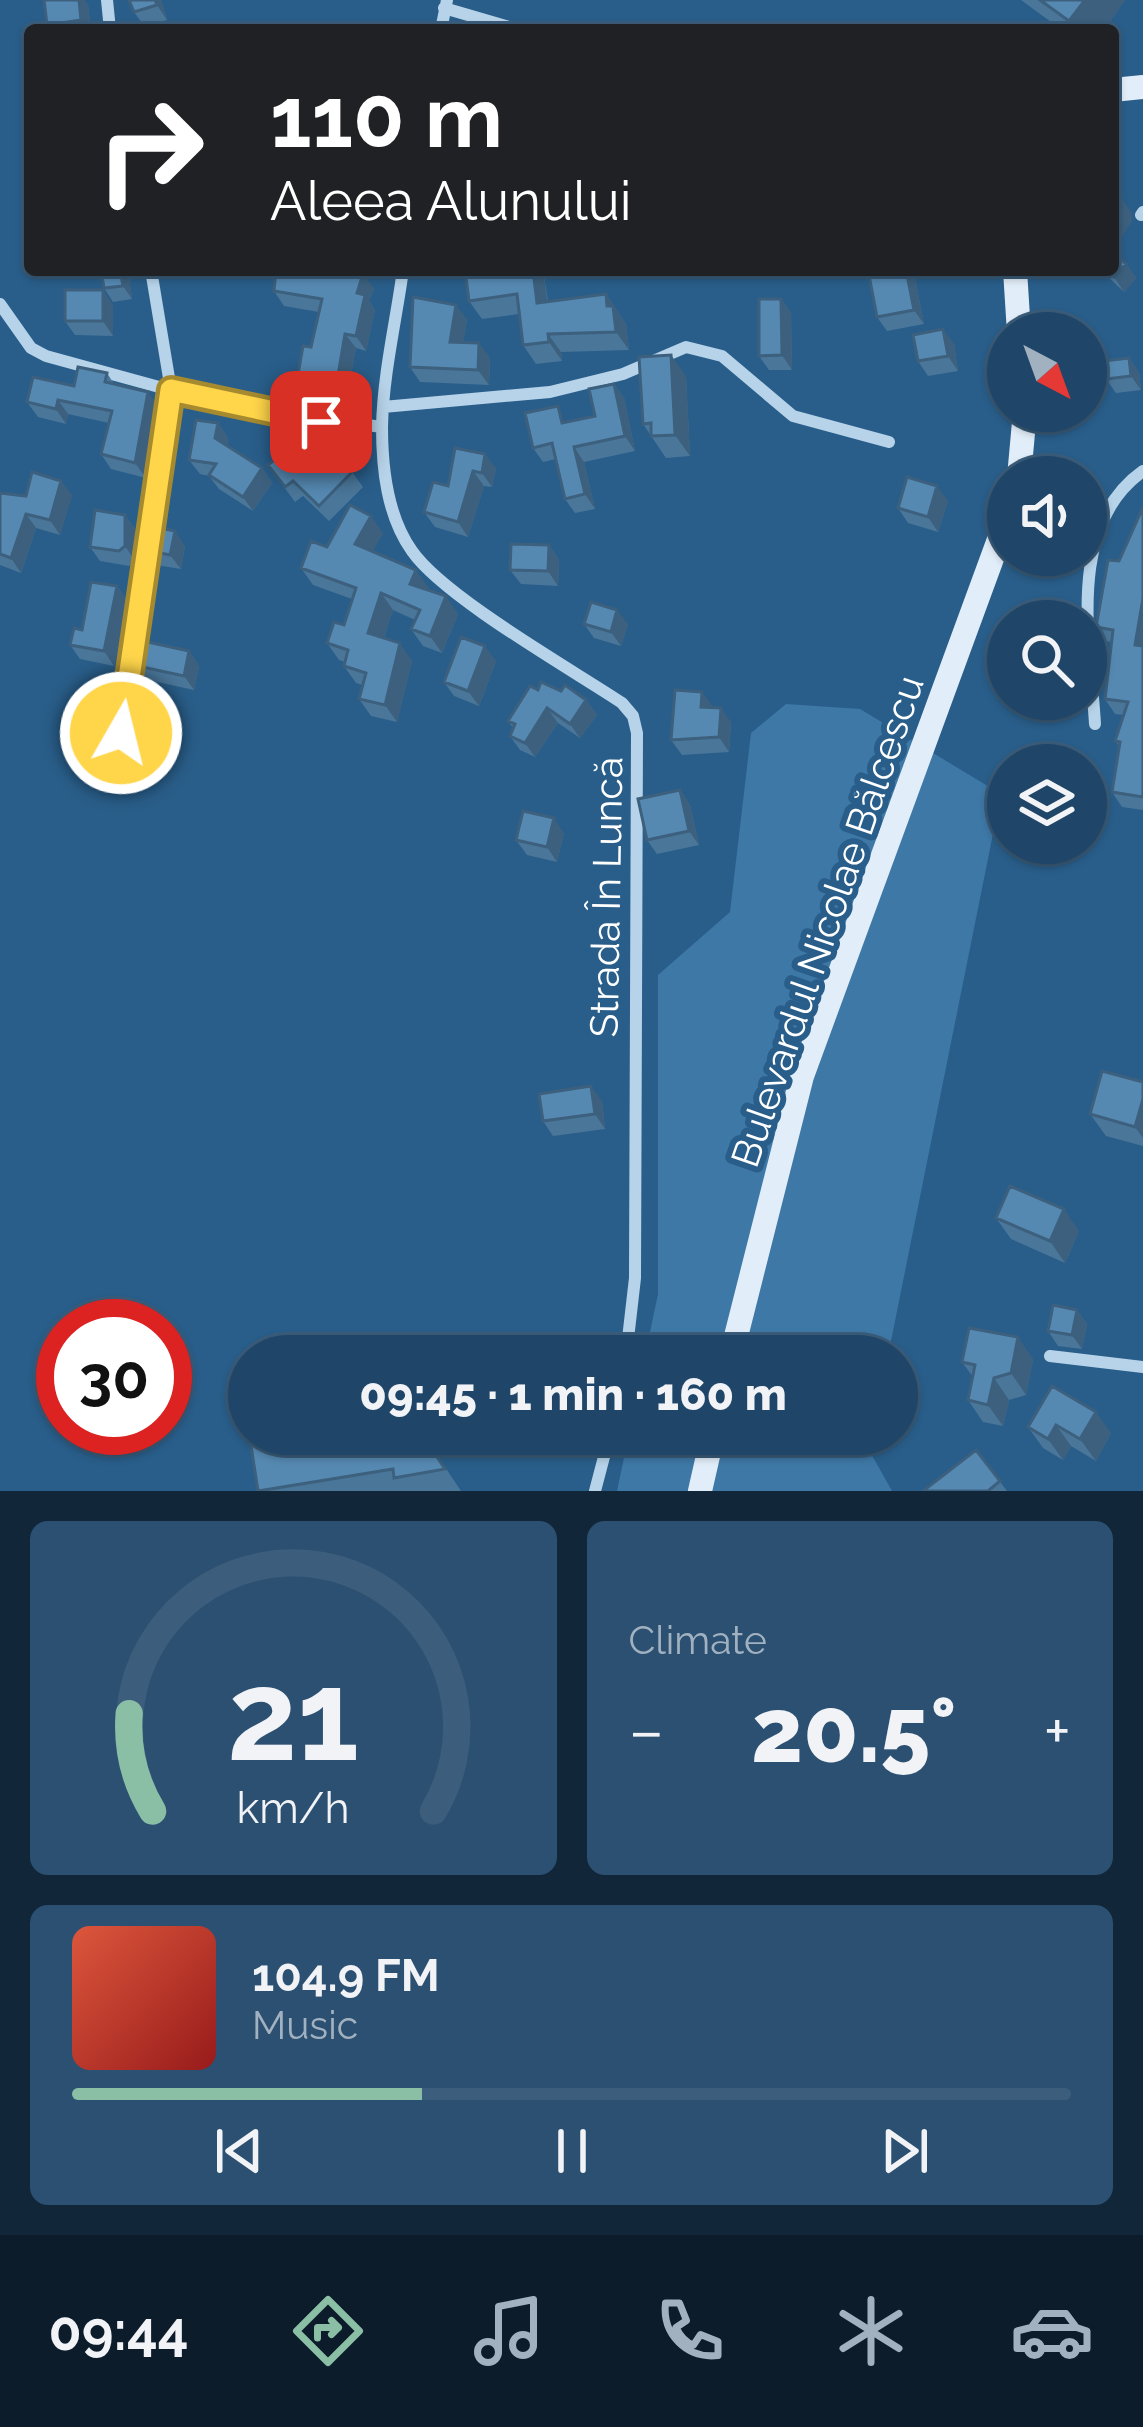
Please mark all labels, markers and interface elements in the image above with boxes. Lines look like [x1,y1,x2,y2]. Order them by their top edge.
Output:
text: 110 m [270,68,503,167]
icon: right [72,72,228,228]
text: Aleea Alunului [270,169,631,233]
north arrow [987,312,1107,432]
map controls [987,312,1107,864]
pin [270,371,372,473]
icon: arrive [288,389,354,455]
button: sound [987,456,1107,576]
button: search [987,600,1107,720]
street label: Bulevardul Nicolae Bălcescu [721,669,933,1173]
position arrow [58,670,184,796]
button: layers [987,744,1107,864]
street label: Strada În Luncă [581,756,631,1038]
speed limit sign: 30 [36,1299,192,1455]
text: 09:45 · 1 min · 160 m [359,1368,787,1421]
text: Climate [629,1617,767,1663]
text: 21 [227,1643,359,1789]
text: 20.5° [751,1677,957,1783]
text: − [629,1692,664,1769]
text: + [1044,1692,1071,1769]
text: km/h [237,1783,350,1833]
text: 104.9 FM [252,1949,440,2002]
text: Music [252,2002,358,2048]
icon: previous [206,2118,272,2184]
icon: pause [539,2118,605,2184]
icon: next [872,2118,938,2184]
icon: directions [286,2289,370,2373]
icon: music [467,2289,551,2373]
icon: phone [648,2289,732,2373]
icon: climate [829,2289,913,2373]
icon: car [1010,2289,1094,2373]
text: 09:44 [49,2299,189,2363]

